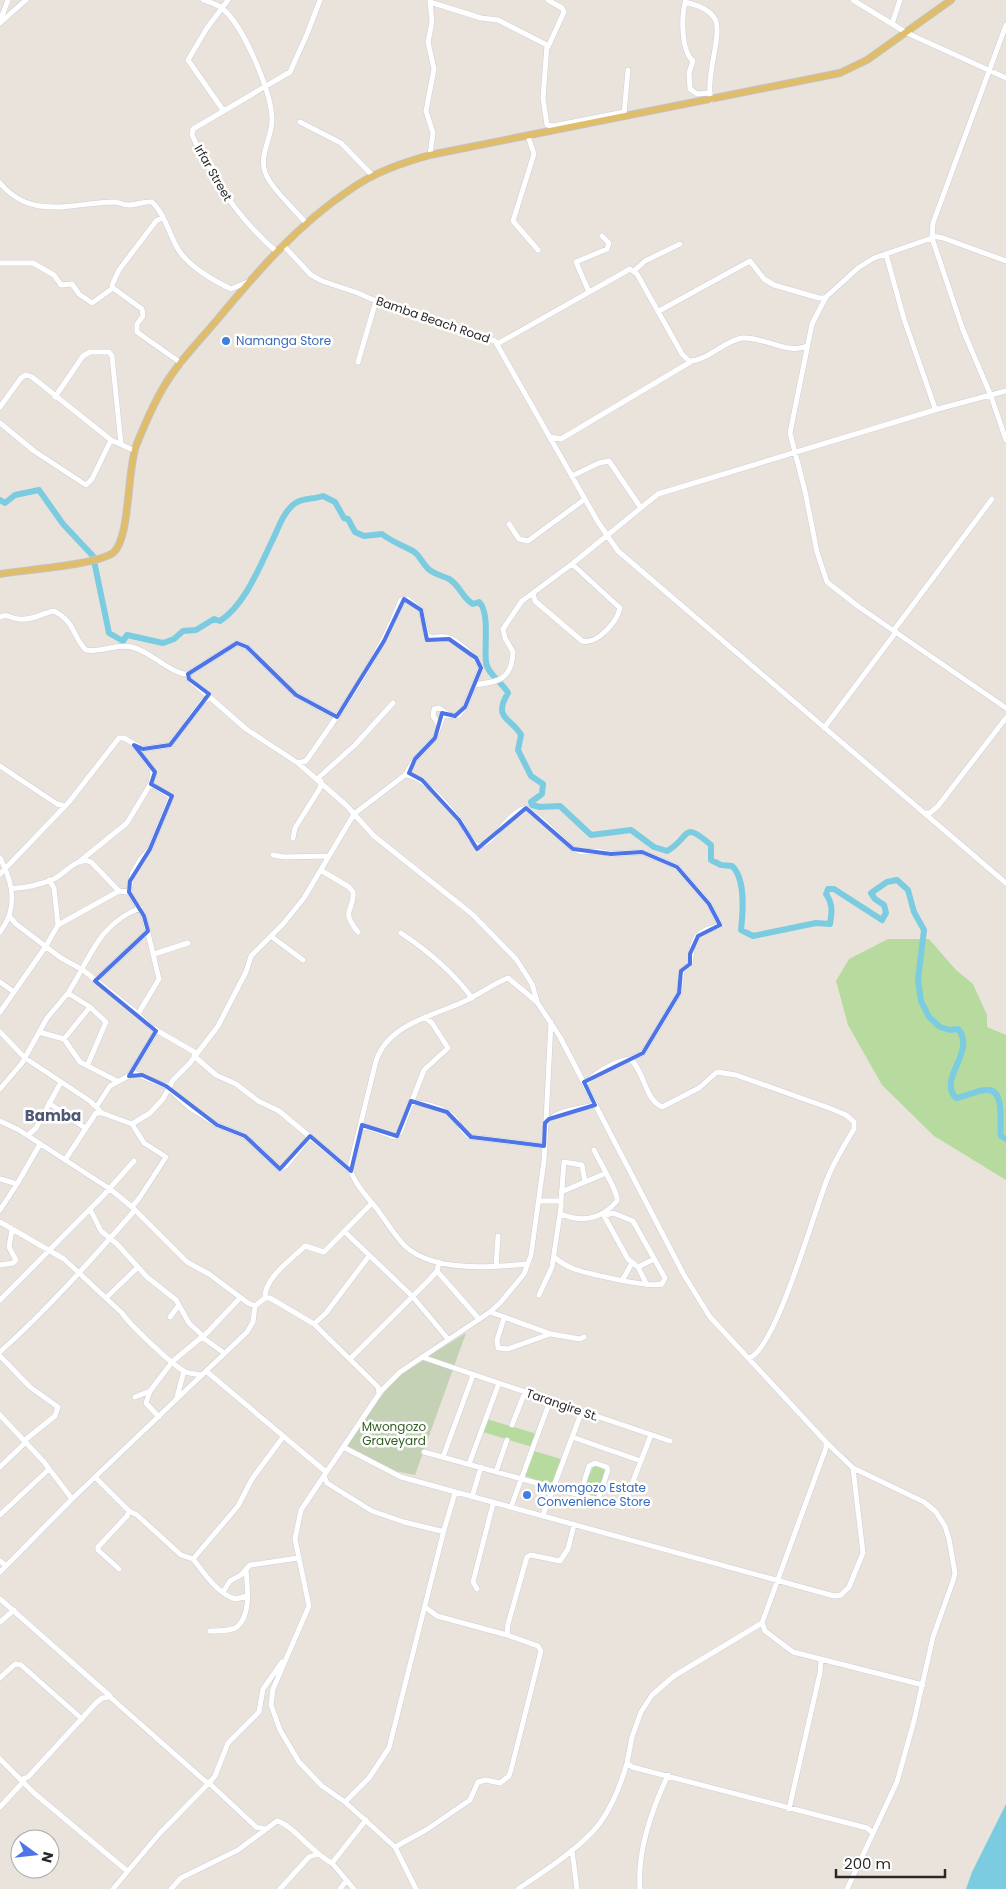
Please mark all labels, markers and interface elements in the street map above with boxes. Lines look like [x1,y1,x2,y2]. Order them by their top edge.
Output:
street label: Irfar Street [190,142,236,204]
street label: Bamba Beach Road [374,292,492,347]
place label: Namanga Store [236,332,331,349]
marker: Namanga Store [220,335,232,347]
district label: Bamba [25,1105,81,1126]
street label: Tarangire St. [524,1384,600,1425]
park label: Mwongozo Graveyard [362,1418,427,1449]
place label: Mwomgozo Estate Convenience Store [537,1479,651,1510]
marker: Mwomgozo Estate Convenience Store [521,1489,533,1501]
north arrow [10,1829,60,1879]
scale bar [836,1846,945,1878]
text: N [37,1850,59,1865]
text: 200 m [844,1853,891,1874]

